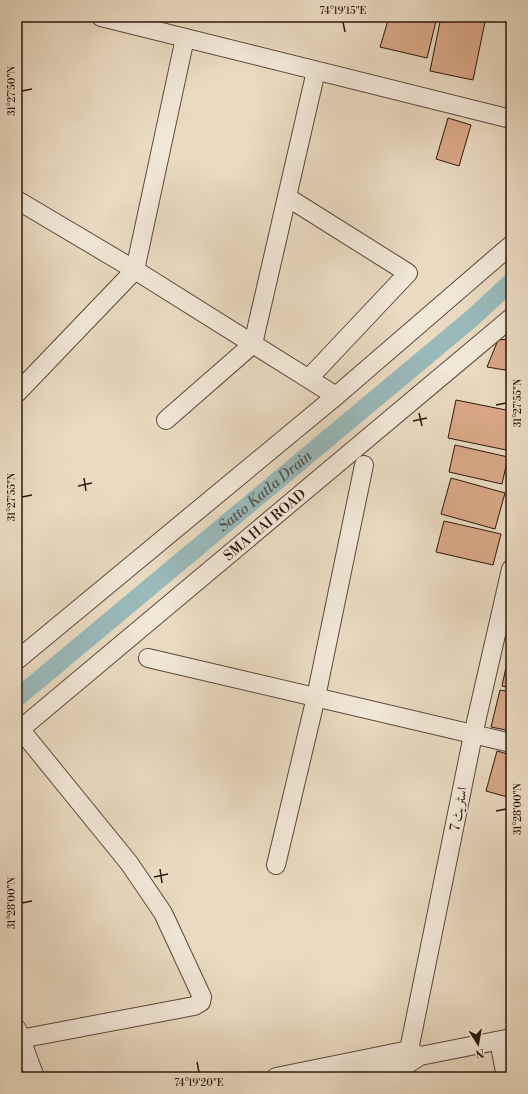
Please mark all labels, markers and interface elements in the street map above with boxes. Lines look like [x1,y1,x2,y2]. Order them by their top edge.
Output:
text: 74°19'15"E [320,5,367,17]
text: 31°27'50"N [6,66,18,116]
text: 31°27'55"N [512,378,524,427]
water label: Satto Katla Drain [214,446,317,536]
text: 31°27'55"N [6,472,18,521]
street label: SMA HAI ROAD [220,485,310,565]
text: 31°28'00"N [512,782,524,835]
street label: اسٹریٹ 7 [446,786,472,833]
text: 31°28'00"N [6,876,18,929]
north arrow [458,1024,498,1064]
text: N [474,1045,485,1061]
text: 74°19'20"E [174,1077,224,1089]

